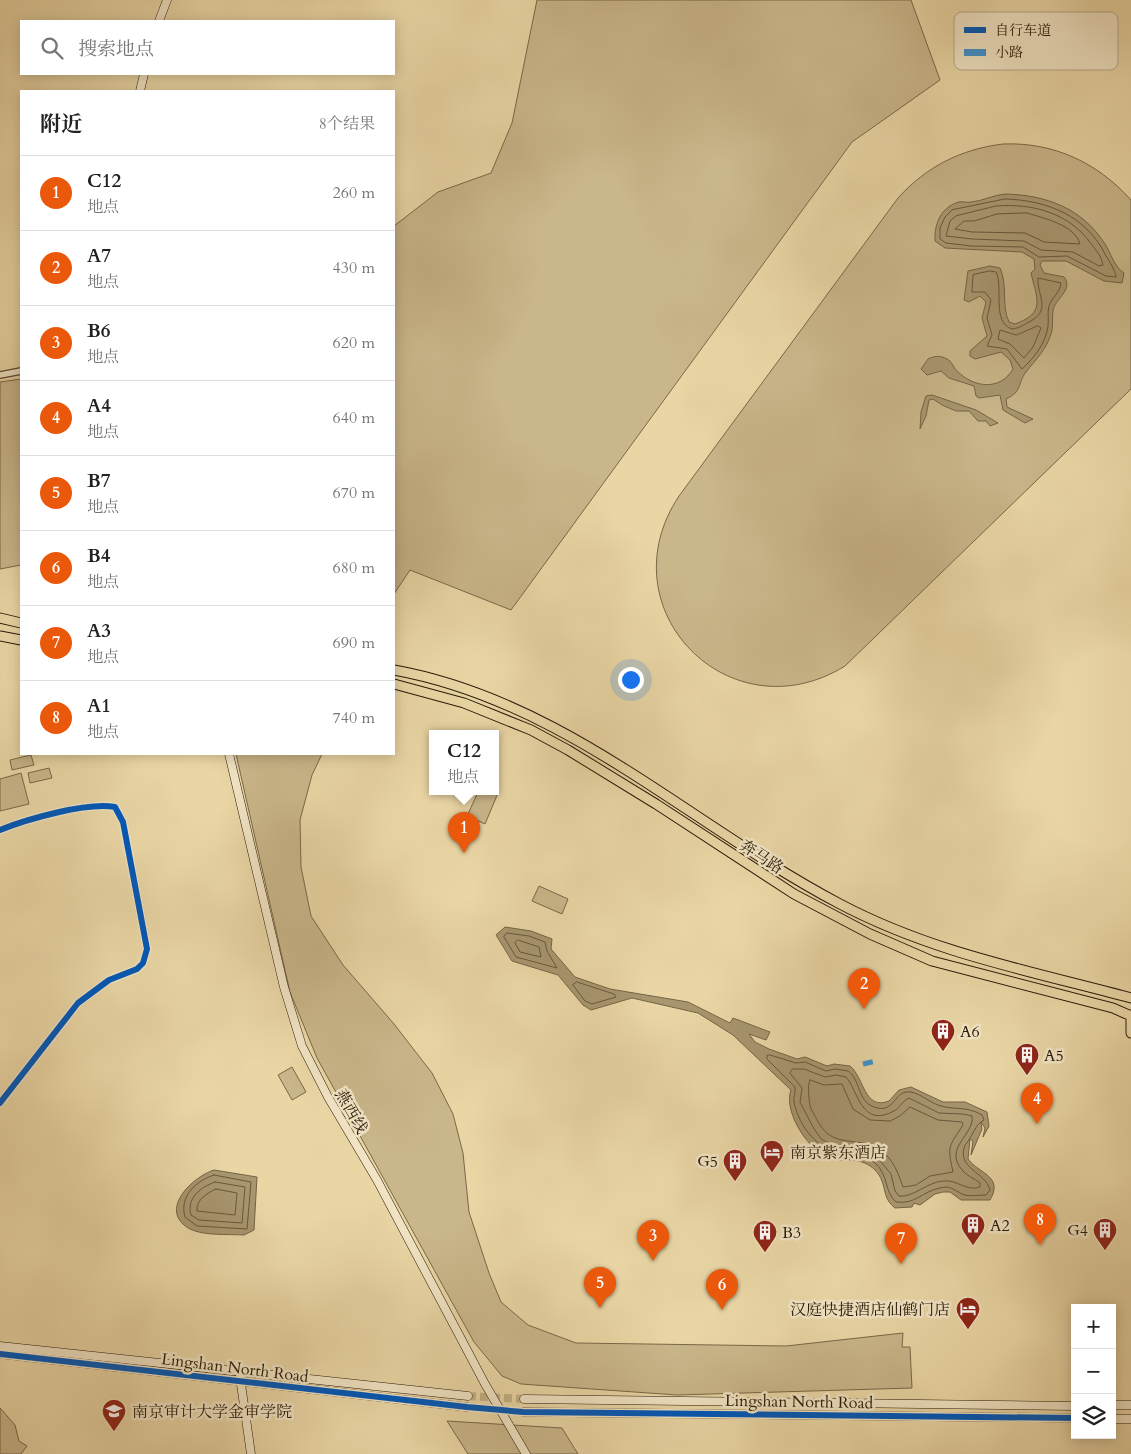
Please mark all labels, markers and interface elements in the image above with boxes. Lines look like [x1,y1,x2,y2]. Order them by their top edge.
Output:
legend [954,12,1118,70]
search box [20,20,395,75]
text: 自行车道 [995,21,1051,40]
icon: search [38,34,66,62]
text: 搜索地点 [78,36,154,62]
text: 小路 [995,43,1023,62]
text: 附近 [40,110,82,139]
text: 8个结果 [319,113,375,135]
text: C12 [87,168,121,194]
text: 1 [52,182,60,204]
text: 260 m [333,182,375,204]
text: 地点 [87,196,119,218]
text: A7 [87,243,111,269]
text: 2 [52,257,60,279]
text: 430 m [333,257,375,279]
text: 地点 [87,271,119,293]
text: B6 [87,318,110,344]
text: 3 [52,332,60,354]
text: 620 m [333,332,375,354]
text: 地点 [87,346,119,368]
text: A4 [87,393,111,419]
text: 4 [52,407,60,429]
text: 640 m [333,407,375,429]
text: 地点 [87,421,119,443]
text: B7 [87,468,110,494]
text: 5 [52,482,60,504]
text: 670 m [333,482,375,504]
text: 地点 [87,496,119,518]
text: B4 [87,543,110,569]
text: 6 [52,557,60,579]
text: 680 m [333,557,375,579]
text: 地点 [87,571,119,593]
text: A3 [87,618,111,644]
text: 7 [52,632,60,654]
text: 690 m [333,632,375,654]
text: 地点 [87,646,119,668]
your location [618,667,644,693]
text: A1 [87,693,111,719]
text: 8 [52,707,60,729]
text: 740 m [333,707,375,729]
text: 地点 [87,721,119,743]
popup [429,730,499,795]
text: C12 [447,738,481,764]
text: 地点 [447,766,479,788]
pin: 1 [448,812,480,853]
street label: 奔马路 [735,835,788,879]
pin: 2 [848,968,880,1009]
building icon: A6 [930,1018,956,1052]
place label: A6 [960,1021,980,1043]
building icon: A5 [1014,1042,1040,1076]
place label: A5 [1044,1045,1064,1067]
pin: 4 [1021,1083,1053,1124]
street label: 燕西线 [330,1085,373,1138]
hotel icon: 南京紫东酒店 [759,1139,785,1173]
place label: 南京紫东酒店 [790,1142,886,1164]
building icon: G5 [722,1148,748,1182]
place label: G5 [697,1151,718,1173]
pin: 8 [1024,1204,1056,1245]
building icon: A2 [960,1212,986,1246]
place label: A2 [990,1215,1010,1237]
building icon: G4 [1092,1217,1118,1251]
building icon: B3 [752,1219,778,1253]
pin: 3 [637,1220,669,1261]
place label: G4 [1067,1220,1088,1242]
place label: B3 [782,1222,801,1244]
pin: 7 [885,1223,917,1264]
pin: 5 [584,1267,616,1308]
pin: 6 [706,1269,738,1310]
hotel icon: 汉庭快捷酒店仙鹤门店 [955,1296,981,1330]
place label: 汉庭快捷酒店仙鹤门店 [790,1299,950,1321]
map controls [1071,1304,1116,1439]
button: + [1071,1304,1116,1349]
street label: Lingshan North Road [160,1348,310,1388]
button: − [1071,1349,1116,1394]
street label: Lingshan North Road [725,1390,874,1414]
button: layers [1071,1394,1116,1439]
school or university icon: 南京审计大学金审学院 [101,1398,127,1432]
place label: 南京审计大学金审学院 [132,1401,292,1423]

